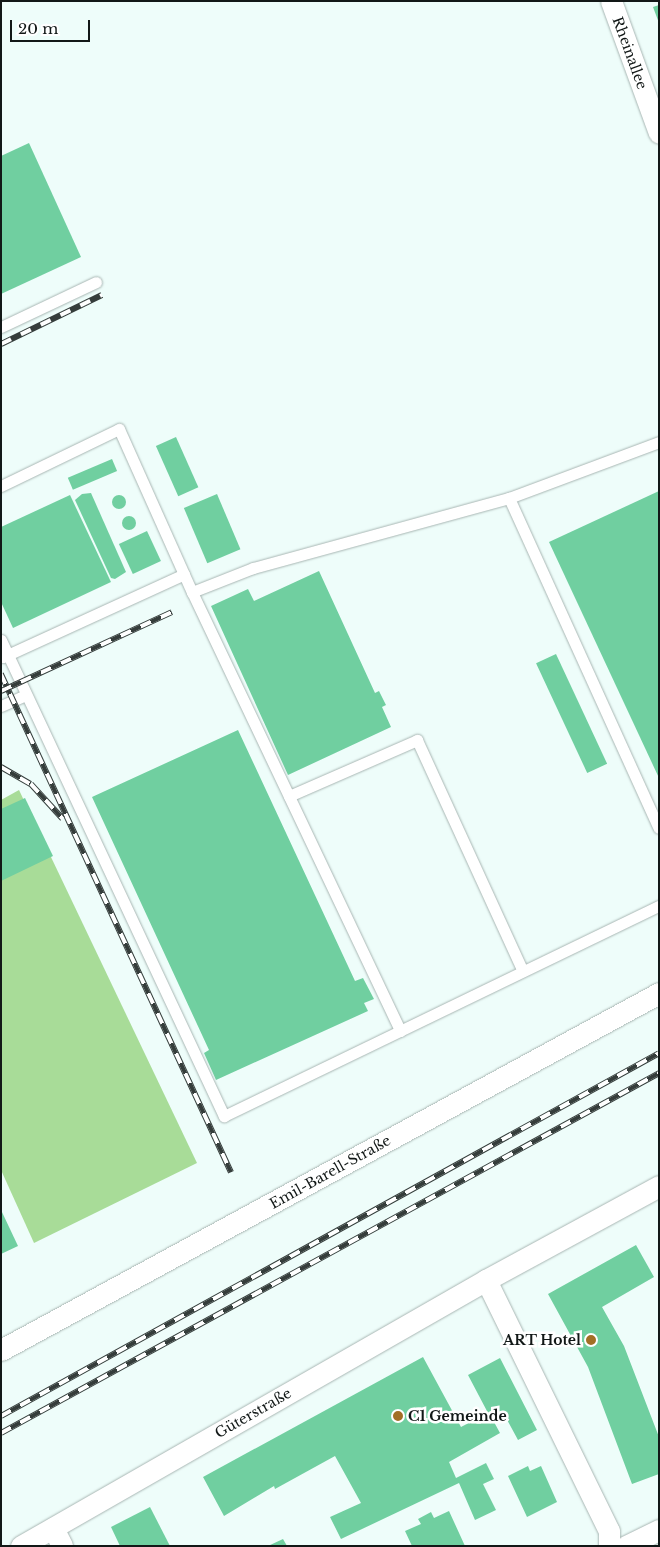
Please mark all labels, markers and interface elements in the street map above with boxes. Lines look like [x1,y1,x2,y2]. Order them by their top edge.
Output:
scale bar [12,10,92,42]
street label: Rheinallee [609,14,651,92]
text: 20 m [18,19,58,38]
street label: Emil-Barell-Straße [267,1132,393,1212]
place label: ART Hotel [503,1332,581,1348]
marker: ART Hotel [585,1334,597,1346]
street label: Güterstraße [212,1384,294,1442]
place label: C1 Gemeinde [408,1408,507,1424]
marker: C1 Gemeinde [392,1410,404,1422]

